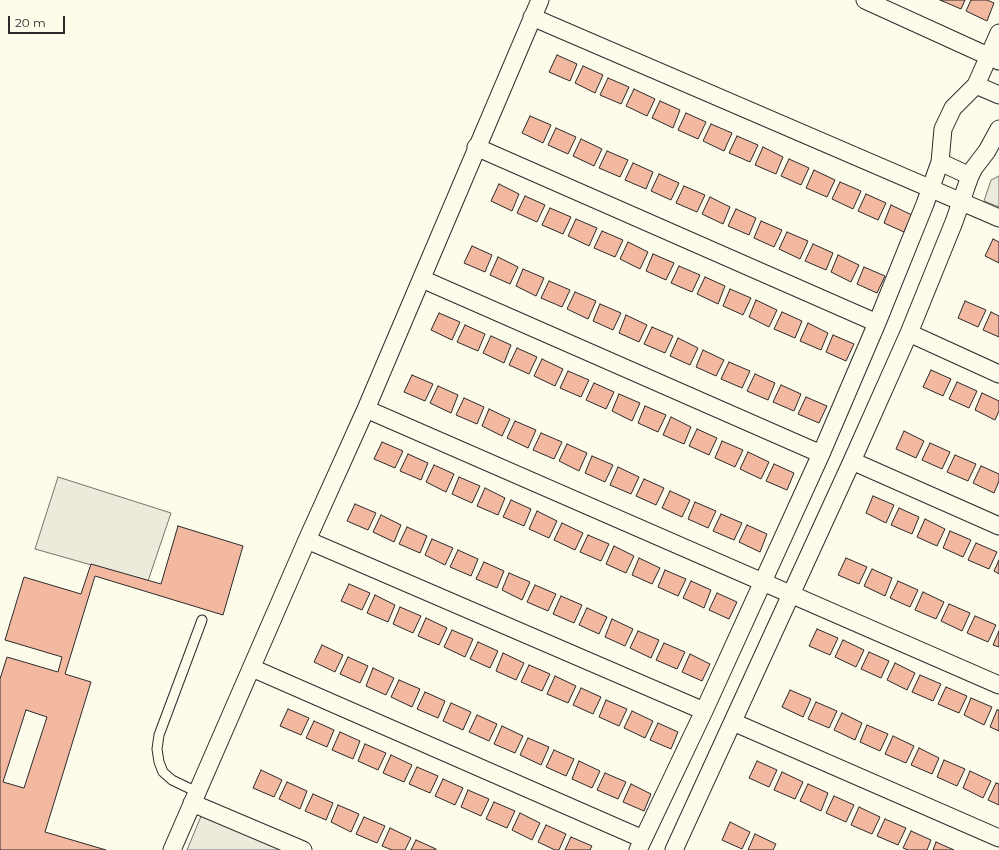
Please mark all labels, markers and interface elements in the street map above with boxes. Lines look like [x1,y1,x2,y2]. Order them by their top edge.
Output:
scale bar [10,8,67,34]
text: 20 m [15,15,46,30]

